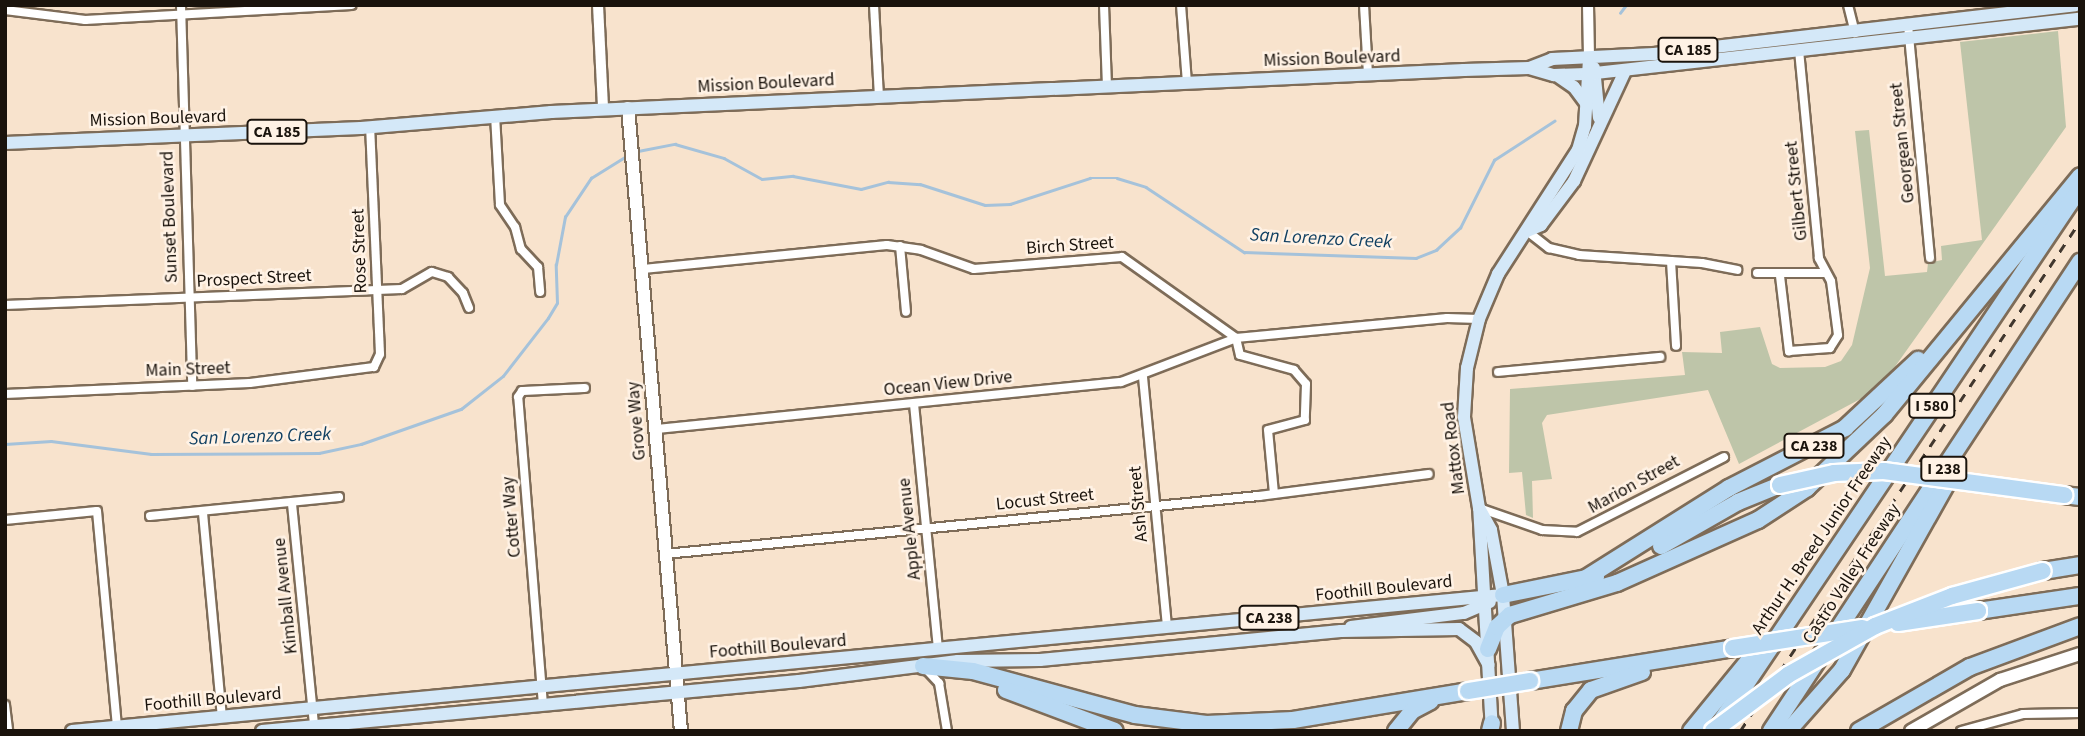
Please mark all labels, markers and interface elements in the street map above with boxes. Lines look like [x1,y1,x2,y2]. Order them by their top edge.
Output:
road number: CA 185 [1656,38,1720,62]
street label: Mission Boulevard [1263,46,1401,72]
street label: Mission Boulevard [697,70,835,98]
street label: Georgean Street [1886,82,1920,204]
street label: Mission Boulevard [89,106,227,132]
road number: CA 185 [246,120,308,144]
street label: Gilbert Street [1781,140,1813,242]
street label: Sunset Boulevard [157,151,183,283]
street label: Rose Street [348,208,372,294]
water label: San Lorenzo Creek [1249,224,1393,254]
street label: Birch Street [1025,232,1115,260]
street label: Prospect Street [196,265,312,293]
street label: Main Street [145,358,231,382]
street label: Ocean View Drive [883,367,1013,401]
street label: Grove Way [623,381,651,461]
road number: I 580 [1908,394,1956,418]
street label: Mattox Road [1438,400,1470,496]
water label: San Lorenzo Creek [188,423,332,451]
street label: Arthur H. Breed Junior Freeway [1747,433,1897,639]
road number: CA 238 [1783,434,1846,458]
street label: Marion Street [1585,451,1683,519]
road number: I 238 [1920,456,1968,482]
street label: Ash Street [1125,465,1153,543]
street label: Cotter Way [498,476,526,558]
street label: Apple Avenue [894,477,926,581]
street label: Locust Street [995,484,1095,516]
street label: Castro Valley Freeway [1799,500,1905,648]
street label: Kimball Avenue [269,537,303,655]
street label: Foothill Boulevard [1314,571,1454,607]
road number: CA 238 [1238,606,1300,631]
street label: Foothill Boulevard [708,630,848,664]
street label: Foothill Boulevard [143,683,283,717]

